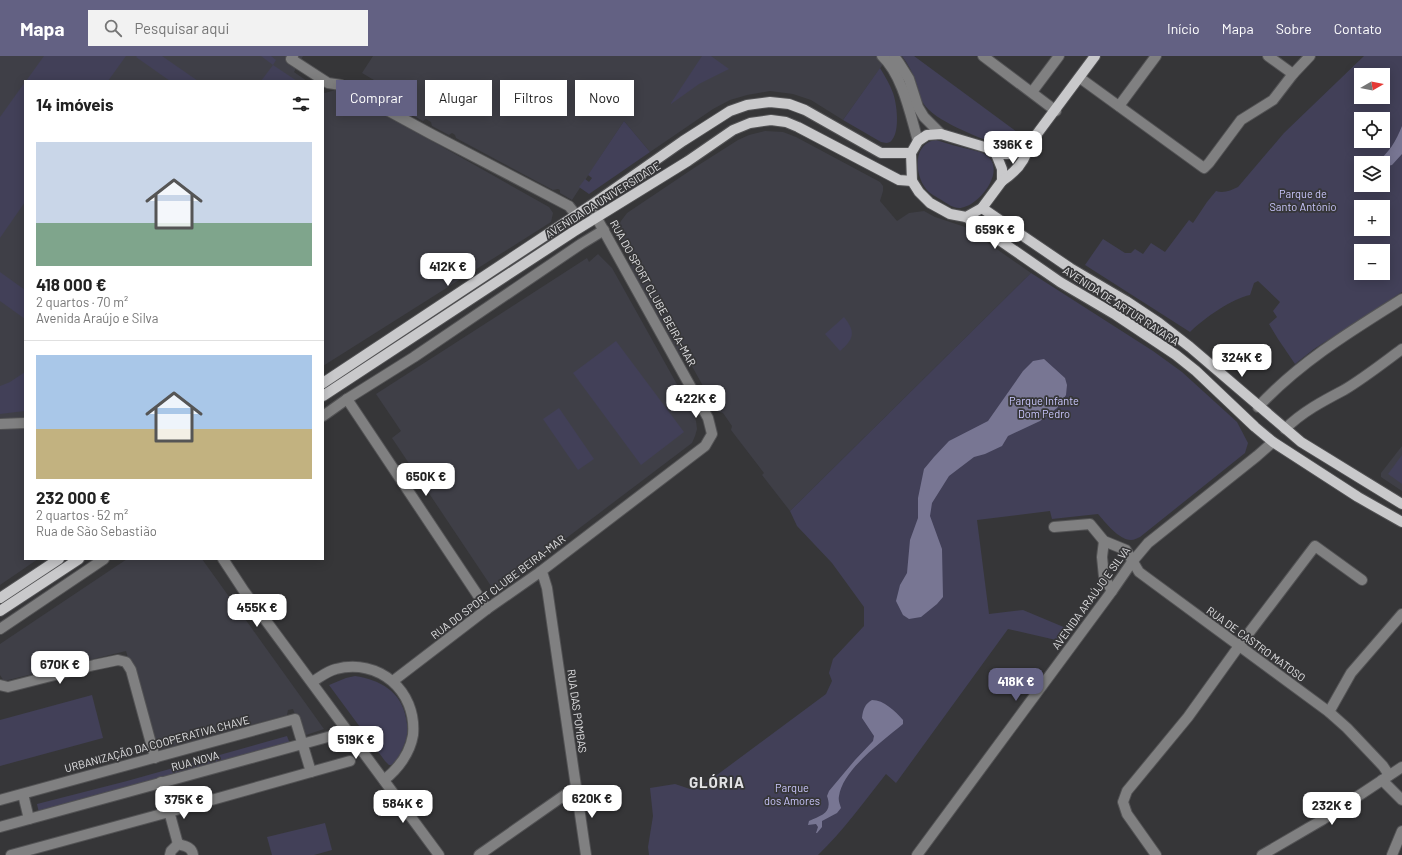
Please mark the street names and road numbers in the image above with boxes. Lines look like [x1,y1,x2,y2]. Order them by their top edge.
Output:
street label: AVENIDA DA UNIVERSIDADE [543,159,663,240]
street label: RUA DO SPORT CLUBE BEIRA-MAR [608,217,699,368]
street label: AVENIDA DE ARTUR RAVARA [1061,263,1182,348]
street label: RUA DO SPORT CLUBE BEIRA-MAR [428,532,568,641]
street label: AVENIDA ARAÚJO E SILVA [1049,544,1132,652]
street label: RUA DE CASTRO MATOSO [1204,603,1308,684]
street label: RUA DAS POMBAS [565,668,590,754]
street label: URBANIZAÇÃO DA COOPERATIVA CHAVE [63,712,251,774]
street label: RUA NOVA [170,748,221,773]

